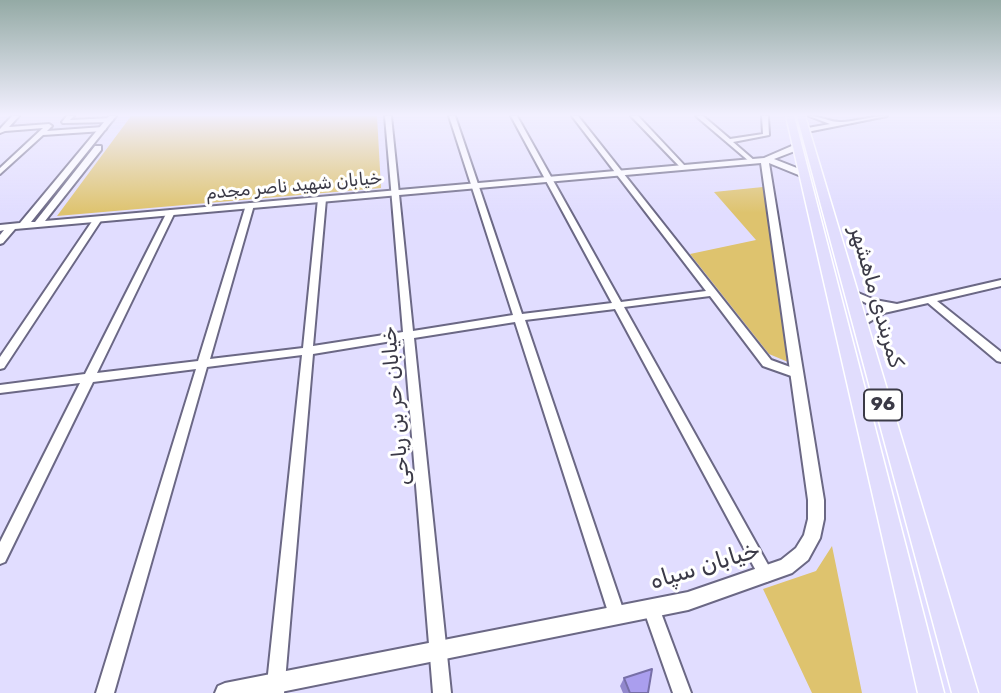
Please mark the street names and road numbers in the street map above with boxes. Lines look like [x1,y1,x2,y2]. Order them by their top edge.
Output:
street label: خیابان شهید ناصر مجدم [205,168,383,204]
street label: کمربندی ماهشهر [844,223,908,371]
street label: خیابان حر بن ریاحی [376,325,416,487]
road number: 96 [864,390,902,420]
street label: خیابان سپاه [646,536,764,596]

